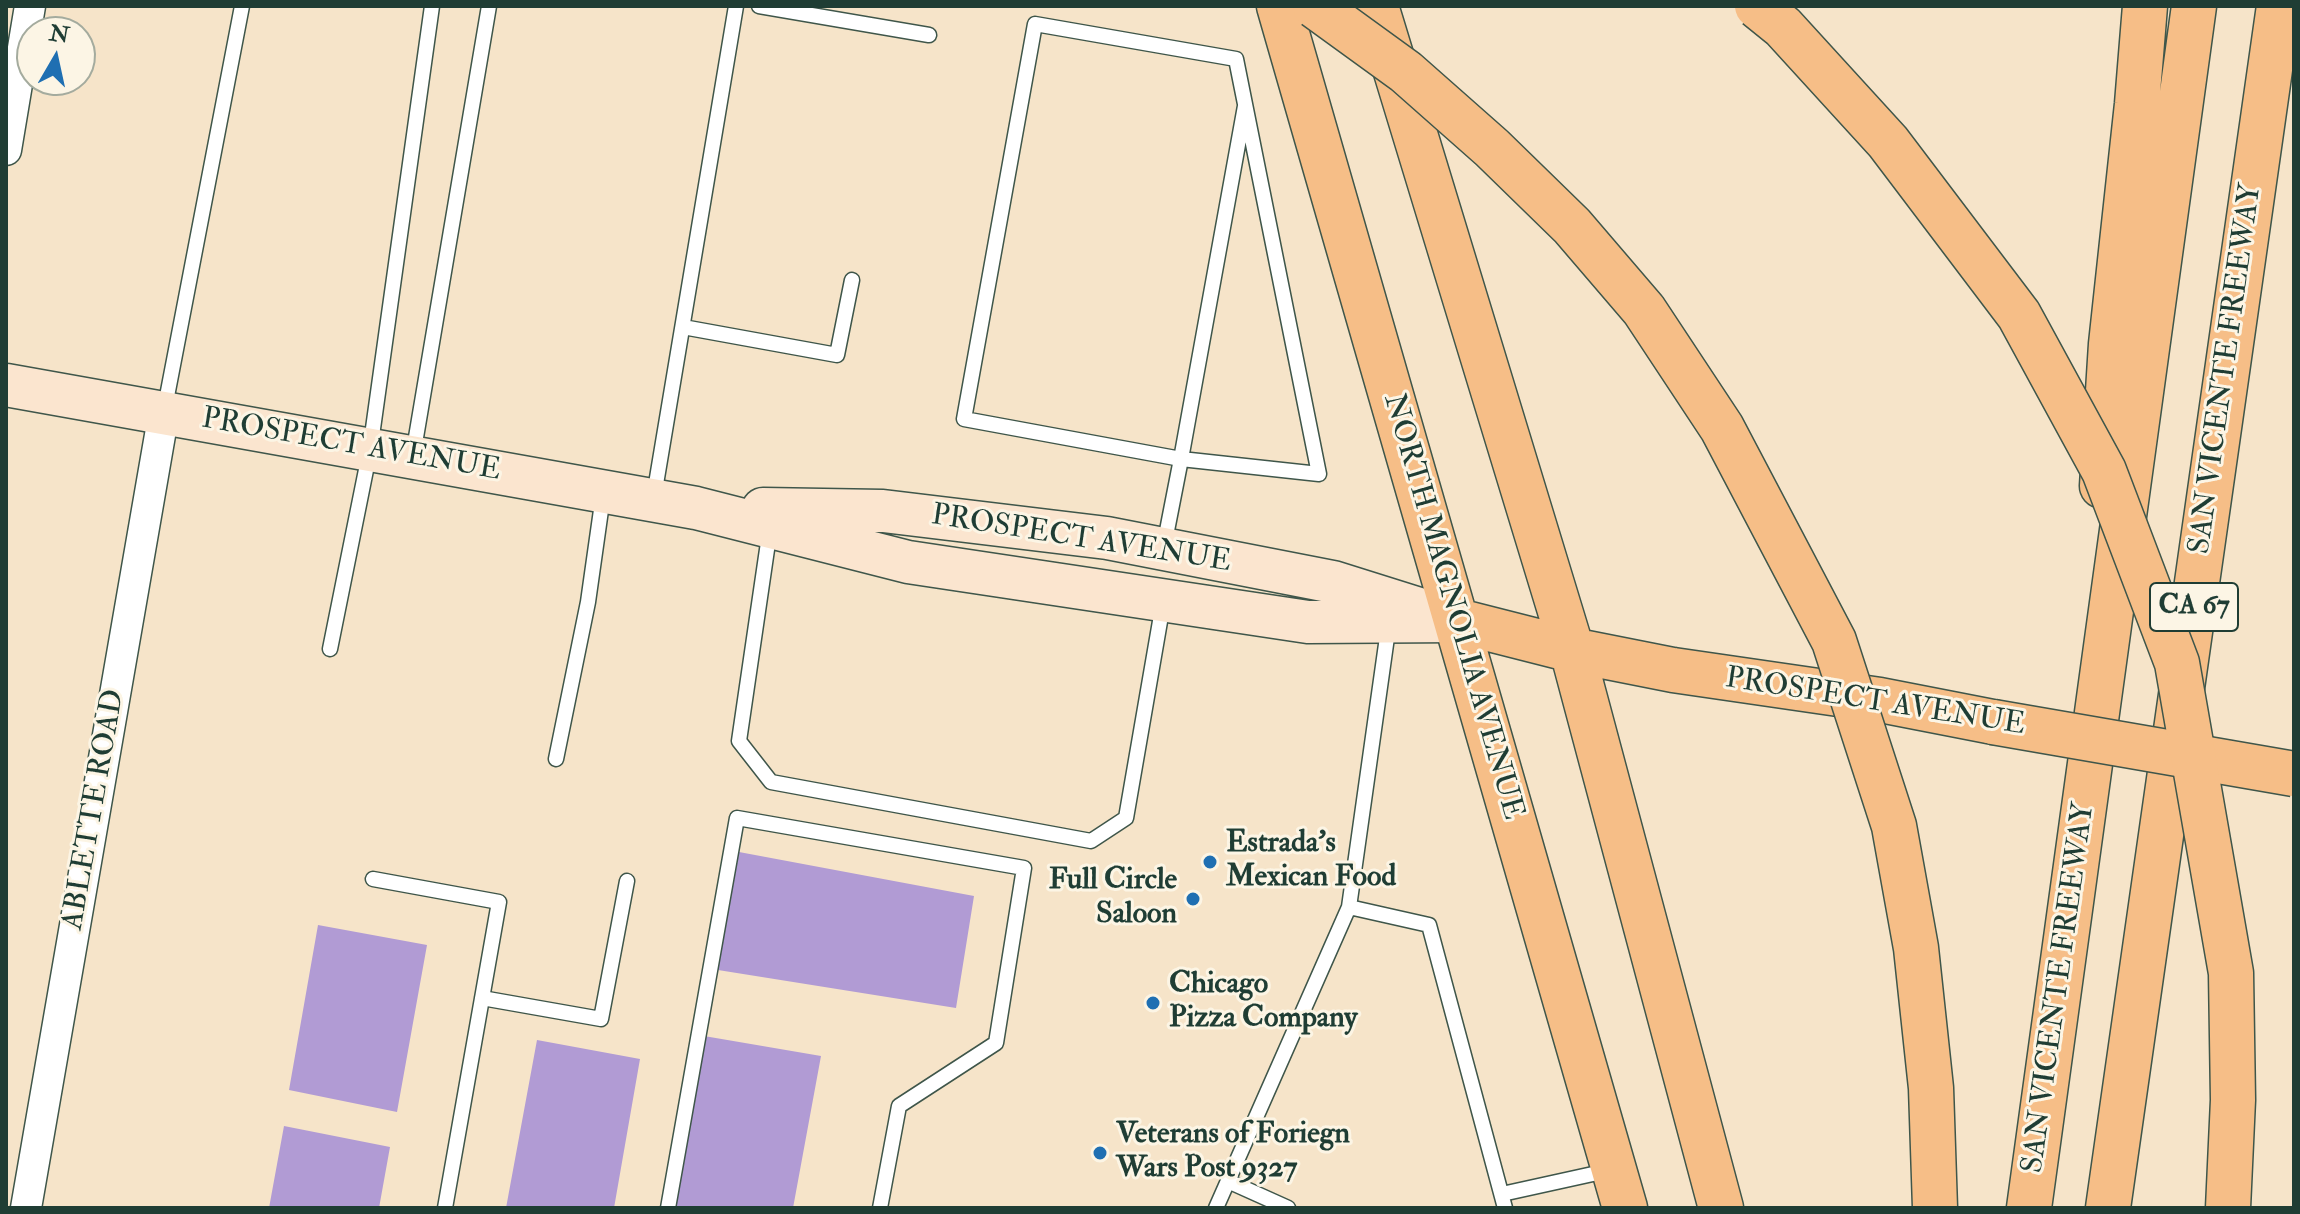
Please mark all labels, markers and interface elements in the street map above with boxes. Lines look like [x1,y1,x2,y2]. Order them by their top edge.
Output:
north arrow [16,16,96,96]
text: N [48,19,71,50]
street label: SAN VICENTE FREEWAY [2183,181,2271,557]
street label: NORTH MAGNOLIA AVENUE [1374,390,1530,824]
street label: PROSPECT AVENUE [199,402,503,490]
street label: PROSPECT AVENUE [929,499,1233,581]
road number: CA 67 [2150,583,2238,631]
street label: PROSPECT AVENUE [1723,662,2027,744]
street label: ABLETTE ROAD [56,687,134,933]
street label: SAN VICENTE FREEWAY [2016,800,2104,1176]
place label: Estrada's Mexican Food [1226,827,1396,898]
marker: Estrada's Mexican Food [1201,853,1219,871]
place label: Full Circle Saloon [1049,864,1177,934]
marker: Full Circle Saloon [1184,890,1202,908]
place label: Chicago Pizza Company [1169,968,1358,1038]
marker: Chicago Pizza Company [1144,994,1162,1012]
place label: Veterans of Foriegn Wars Post 9327 [1116,1118,1350,1188]
marker: Veterans of Foriegn Wars Post 9327 [1091,1144,1109,1162]

